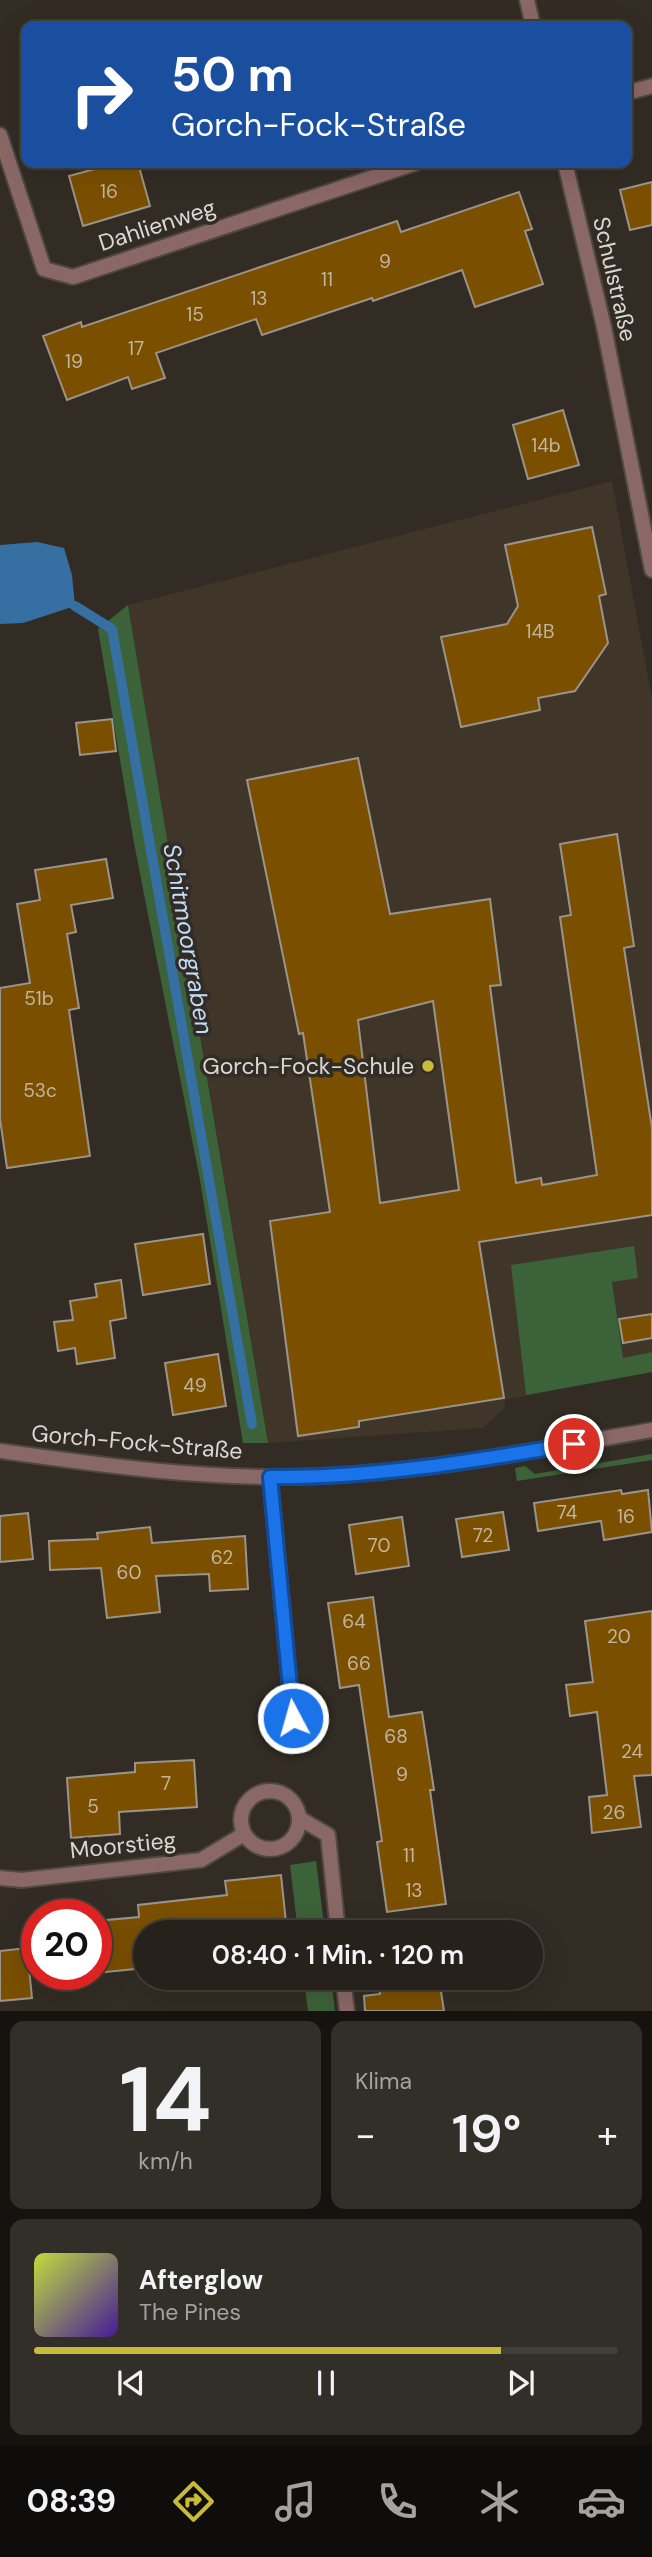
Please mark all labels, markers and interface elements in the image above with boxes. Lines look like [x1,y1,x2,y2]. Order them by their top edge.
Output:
text: 50 m [171,42,294,106]
icon: right [56,49,147,140]
text: Gorch-Fock-Straße [171,104,466,146]
house number: 16 [100,179,118,204]
street label: Dahlienweg [95,192,220,258]
street label: Schulstraße [586,214,644,344]
house number: 9 [379,249,391,274]
house number: 11 [321,267,333,292]
house number: 13 [250,286,268,311]
house number: 15 [186,302,204,327]
house number: 17 [128,336,144,361]
house number: 19 [65,349,83,374]
house number: 14b [531,433,561,458]
house number: 14B [526,619,554,644]
water label: Schitmoorgraben [156,841,221,1037]
house number: 51b [24,986,54,1011]
place label: Gorch-Fock-Schule [202,1051,414,1081]
marker: Gorch-Fock-Schule [420,1058,436,1074]
house number: 53c [23,1078,57,1103]
house number: 49 [183,1373,207,1398]
pin [544,1414,604,1474]
street label: Gorch-Fock-Straße [30,1418,244,1466]
icon: arrive [555,1425,593,1463]
house number: 74 [557,1500,577,1525]
house number: 16 [617,1504,635,1529]
house number: 72 [473,1523,493,1548]
house number: 70 [368,1533,390,1558]
house number: 62 [211,1545,233,1570]
house number: 60 [117,1560,141,1585]
house number: 64 [342,1609,366,1634]
house number: 20 [607,1624,631,1649]
house number: 66 [347,1651,371,1676]
position arrow [256,1681,330,1755]
house number: 68 [384,1724,408,1749]
house number: 24 [621,1739,643,1764]
house number: 9 [396,1762,408,1787]
house number: 7 [161,1771,171,1796]
house number: 5 [87,1794,99,1819]
house number: 26 [603,1800,625,1825]
street label: Moorstieg [68,1824,178,1865]
house number: 11 [403,1843,415,1868]
house number: 13 [405,1878,423,1903]
speed limit sign: 20 [21,1899,112,1990]
text: 08:40 · 1 Min. · 120 m [212,1938,464,1972]
text: 14 [119,2041,212,2159]
text: Klima [355,2066,412,2096]
text: 19° [452,2100,521,2168]
text: − [355,2110,376,2160]
text: + [597,2110,618,2160]
text: km/h [138,2146,193,2176]
text: Afterglow [139,2263,263,2297]
text: The Pines [139,2297,241,2327]
icon: previous [112,2364,150,2402]
icon: pause [307,2364,345,2402]
icon: next [502,2364,540,2402]
icon: directions [169,2477,218,2526]
icon: music [271,2477,320,2526]
icon: phone [373,2477,422,2526]
icon: climate [475,2477,524,2526]
icon: car [577,2477,626,2526]
text: 08:39 [26,2480,116,2522]

